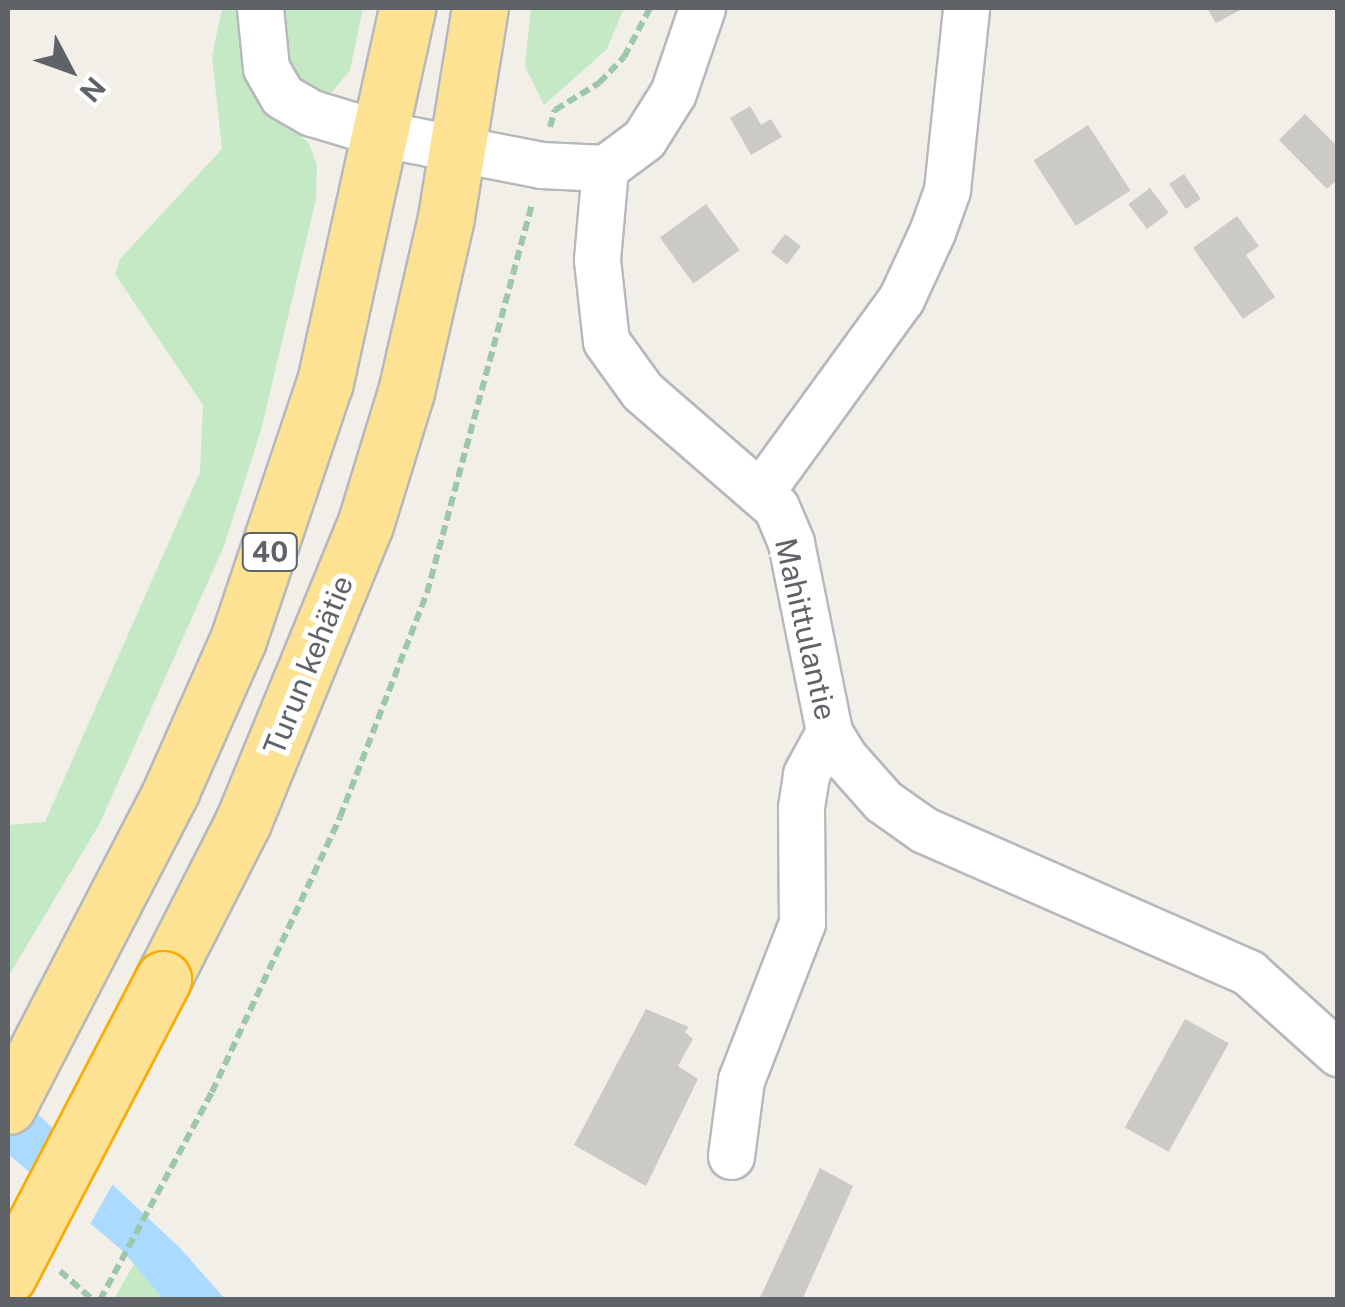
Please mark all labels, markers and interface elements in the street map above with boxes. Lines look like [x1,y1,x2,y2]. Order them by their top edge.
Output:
north arrow [20,20,120,120]
text: N [73,71,113,109]
road number: 40 [240,529,300,575]
street label: Mahittulantie [768,535,844,723]
street label: Turun kehätie [256,570,360,760]

